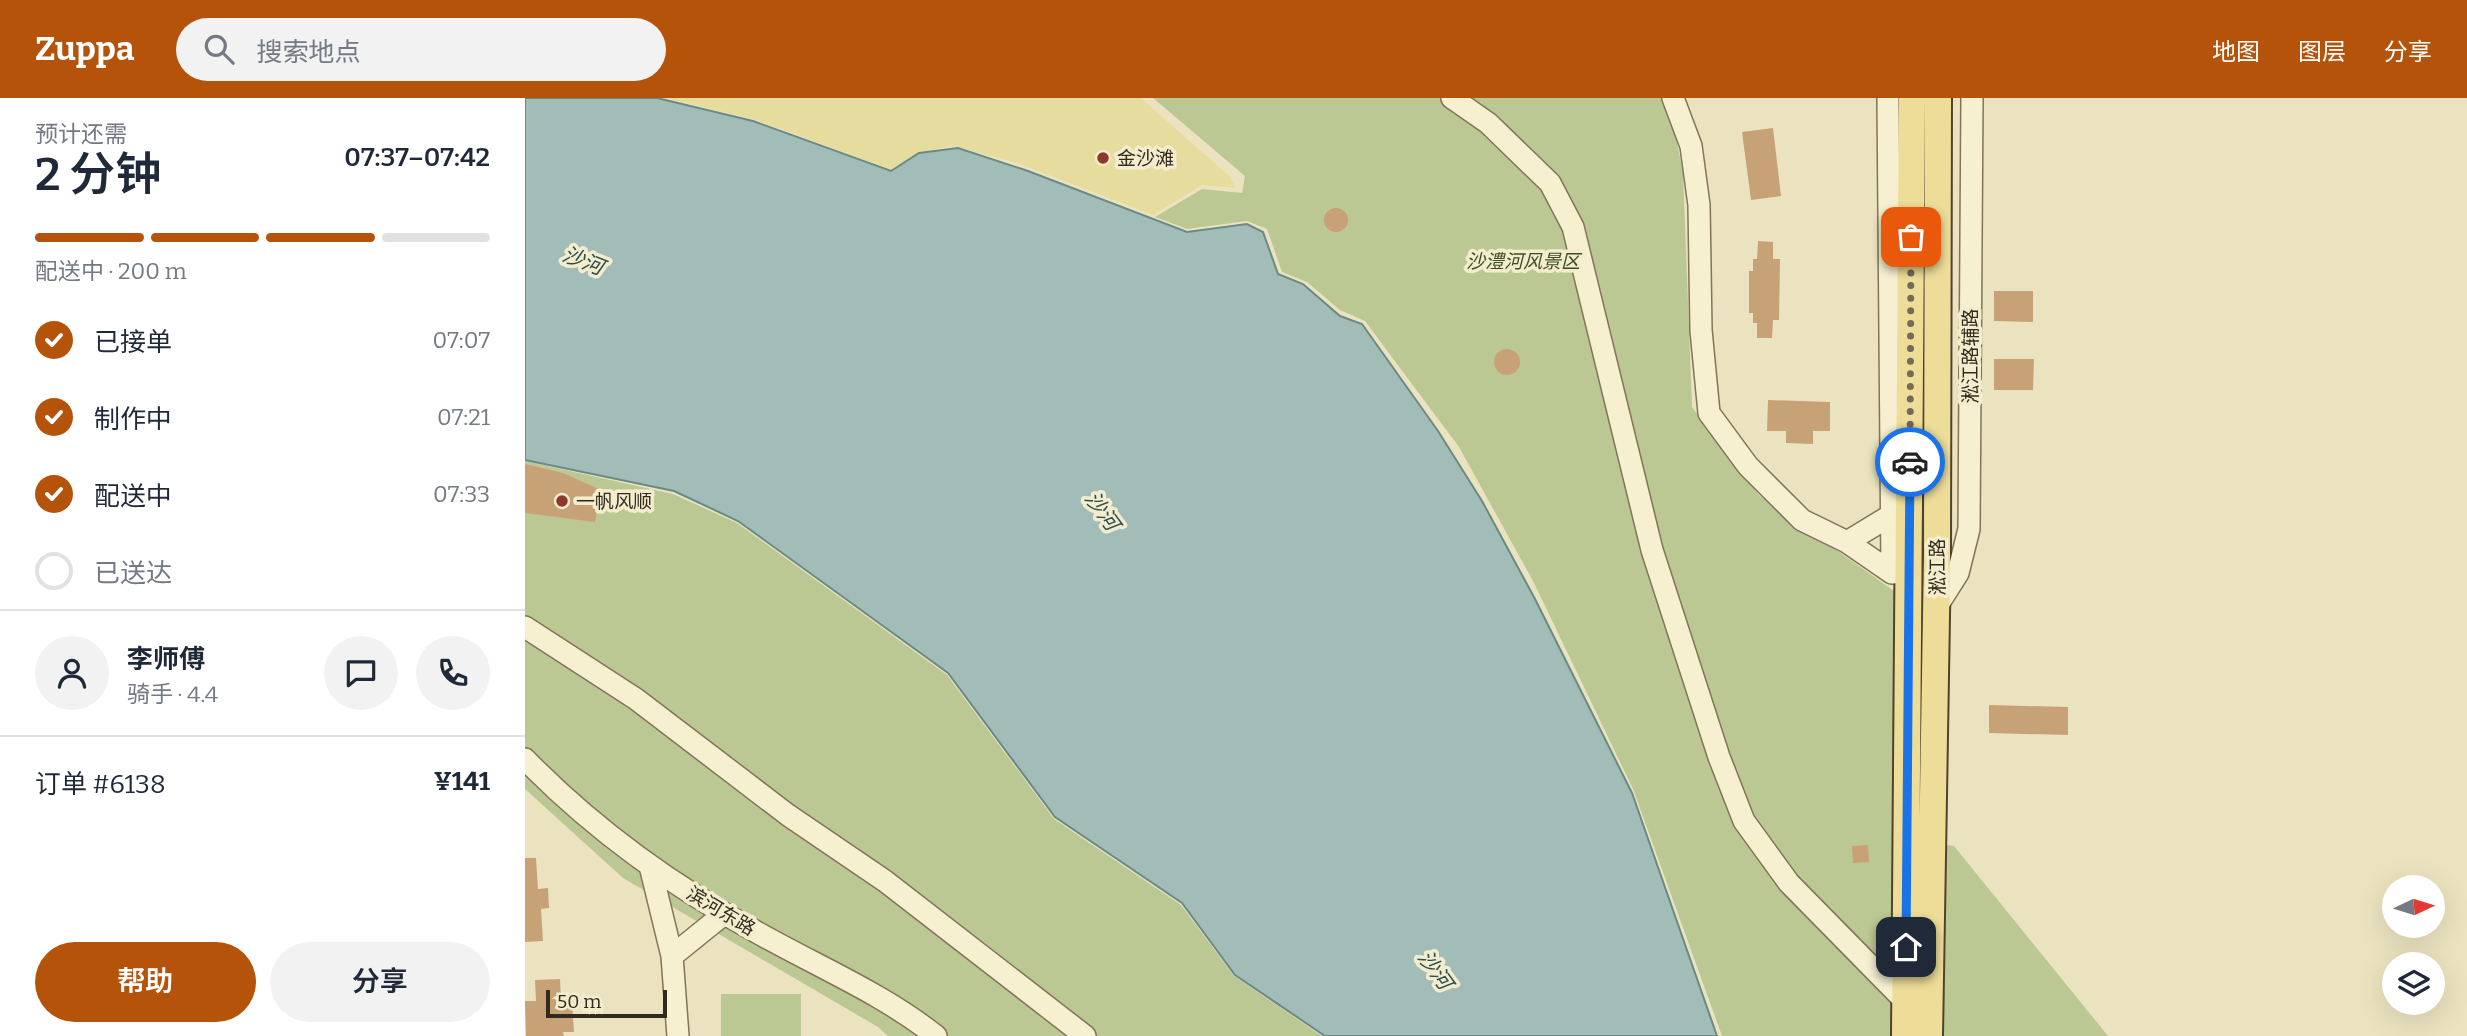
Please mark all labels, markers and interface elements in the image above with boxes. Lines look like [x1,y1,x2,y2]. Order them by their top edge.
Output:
search box [176,18,666,81]
text: Zuppa [35,29,134,69]
icon: search [200,30,238,68]
text: 搜索地点 [256,37,360,68]
text: 地图 [2212,38,2260,66]
text: 图层 [2298,38,2346,66]
text: 分享 [2384,38,2432,66]
text: 预计还需 [35,120,127,148]
text: 07:37–07:42 [344,142,490,173]
text: 2 分钟 [35,147,161,202]
place label: 金沙滩 [1117,147,1174,170]
marker: 金沙滩 [1095,150,1111,166]
pin [1881,207,1941,267]
icon: bag [1892,218,1930,256]
water label: 沙河 [559,241,611,282]
park label: 沙澧河风景区 [1466,250,1583,273]
text: 配送中 · 200 m [35,257,187,285]
street label: 淞江路辅路 [1959,308,1982,404]
icon: check [35,321,73,359]
text: 07:07 [433,326,490,354]
text: 已接单 [94,327,172,358]
icon: check [35,398,73,436]
text: 07:21 [437,403,490,431]
text: 制作中 [94,404,172,435]
courier [1875,427,1945,497]
icon: car [1891,443,1929,481]
icon: check [35,475,73,513]
text: 07:33 [433,480,490,508]
text: 配送中 [94,481,172,512]
water label: 沙河 [1079,486,1127,539]
place label: 一帆风顺 [576,490,652,513]
marker: 一帆风顺 [554,493,570,509]
street label: 淞江路 [1926,538,1949,596]
text: 已送达 [94,558,172,589]
button: person [35,636,109,710]
button: chat [324,636,398,710]
button: phone [416,636,490,710]
text: 李师傅 [127,644,205,675]
text: 骑手 · 4.4 [127,680,218,708]
text: ¥141 [434,766,490,797]
text: 订单 #6138 [35,769,166,800]
north arrow [2382,875,2445,938]
map controls [2382,875,2445,1015]
street label: 滨河东路 [682,882,760,940]
pin [1876,917,1936,977]
icon: home [1887,928,1925,966]
button: 帮助 [35,942,256,1022]
button: 分享 [270,942,490,1022]
water label: 沙河 [1412,945,1460,998]
button: layers [2382,952,2445,1015]
scale bar [546,987,667,1019]
text: 50 m [557,990,601,1013]

